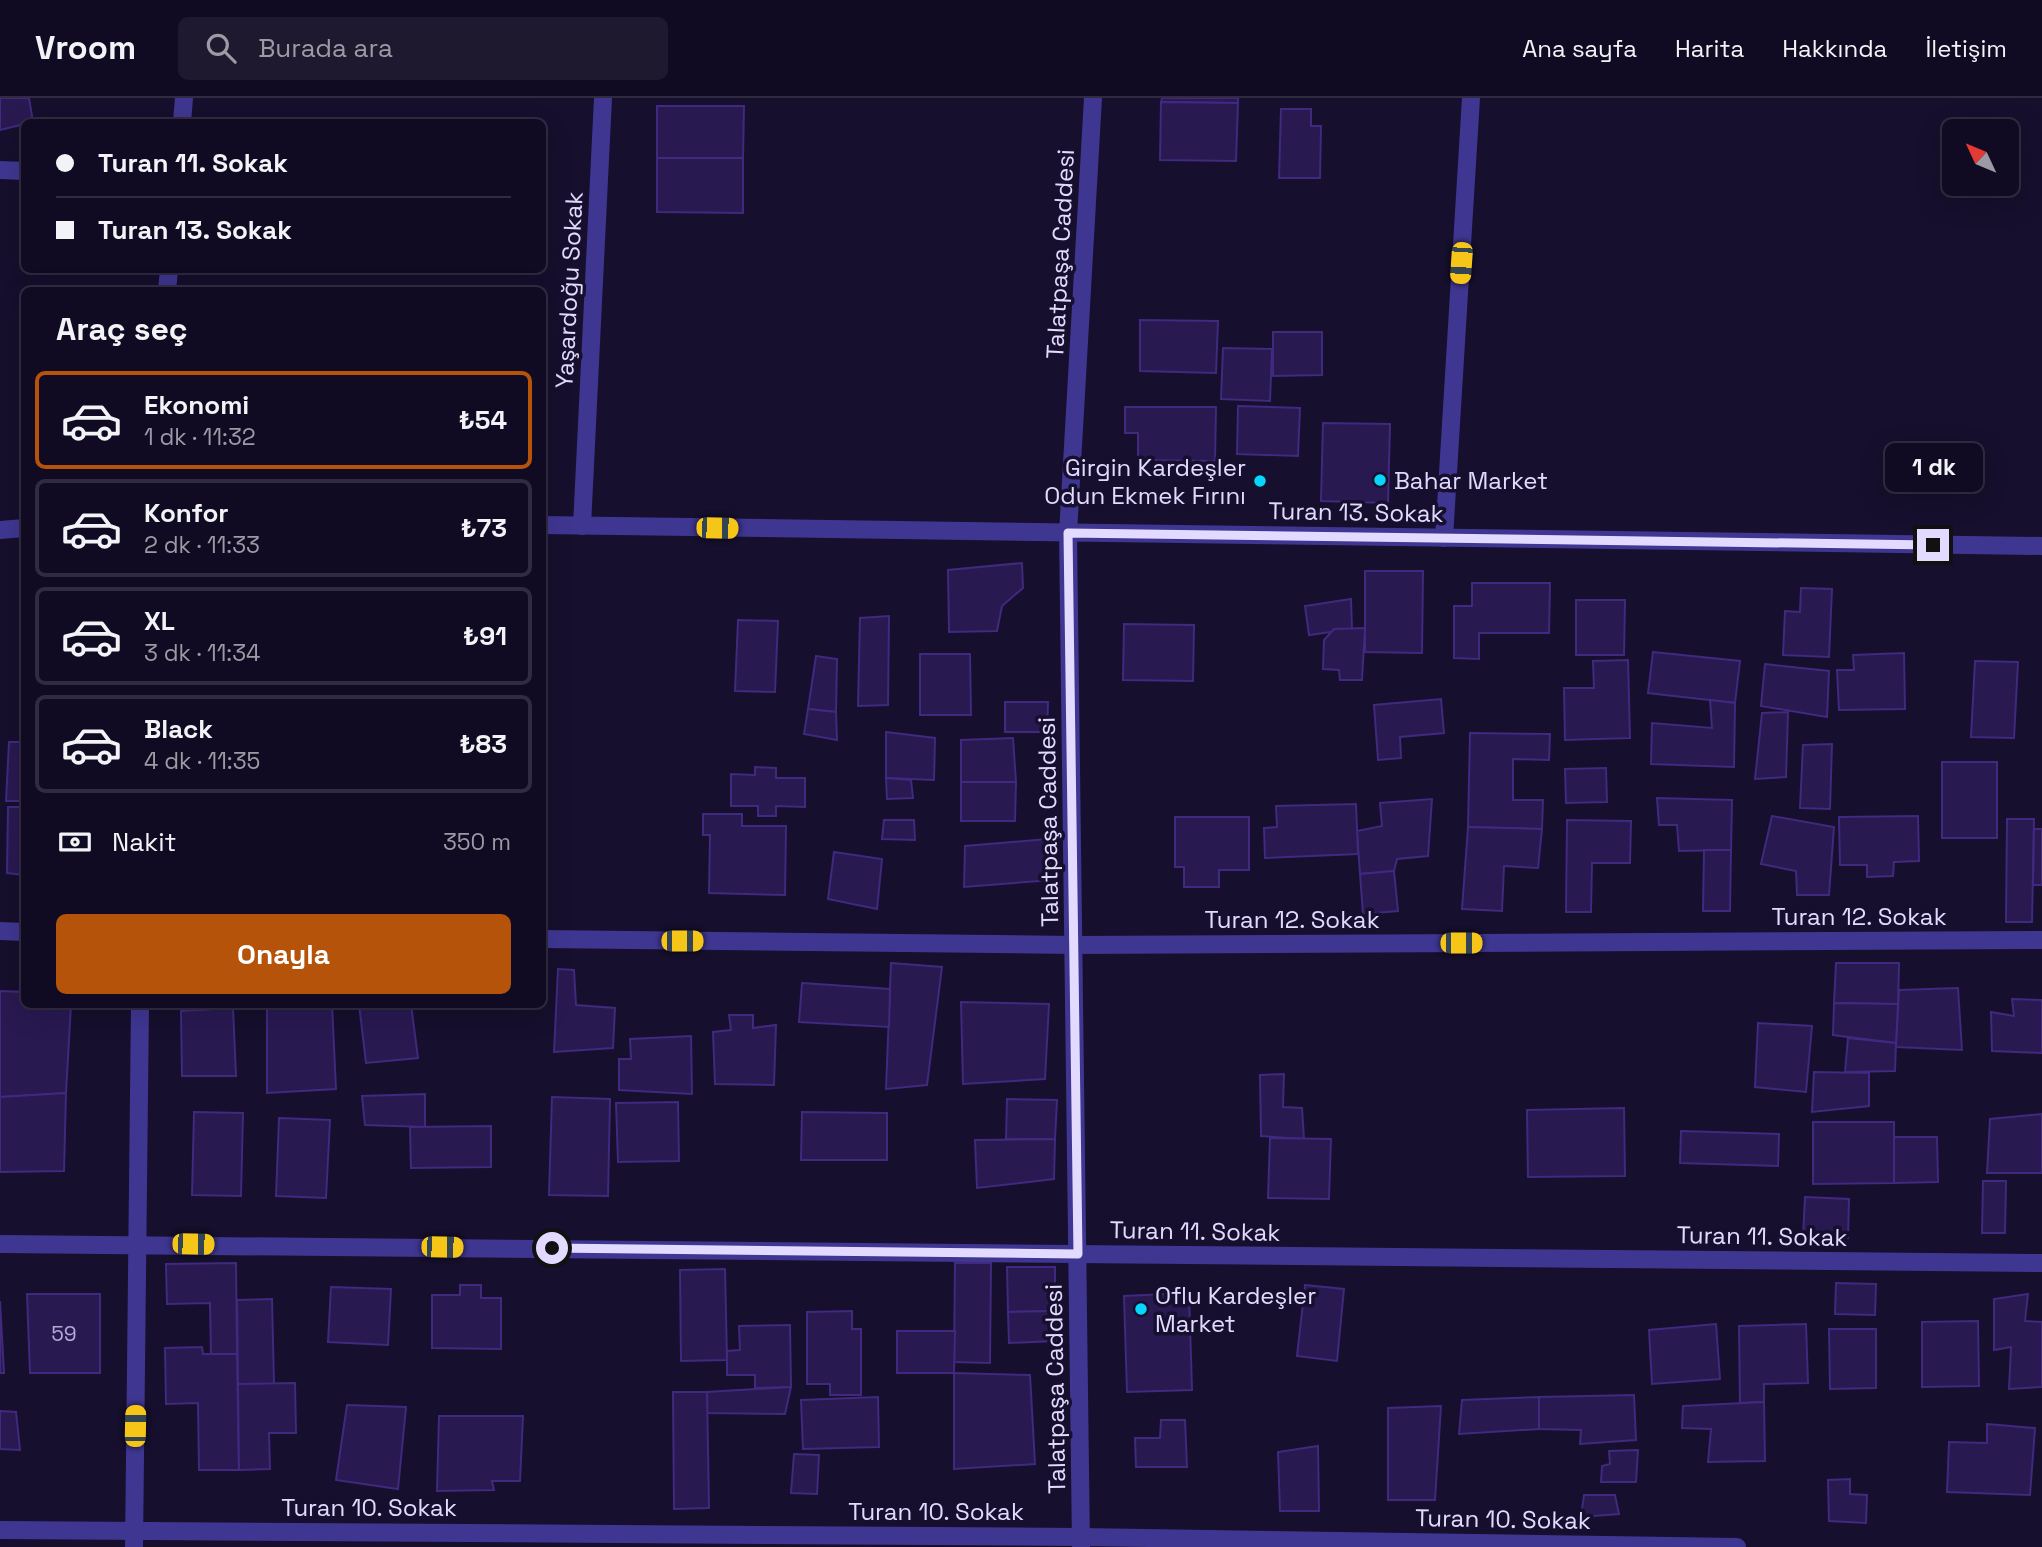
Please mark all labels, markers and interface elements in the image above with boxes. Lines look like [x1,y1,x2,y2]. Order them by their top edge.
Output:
search box [178,17,668,80]
text: Vroom [35,27,136,69]
icon: search [202,29,240,67]
text: Burada ara [258,31,393,65]
text: Ana sayfa [1522,33,1637,64]
text: Harita [1675,33,1744,64]
text: Hakkında [1782,33,1887,64]
text: İletişim [1925,33,2007,64]
north arrow [1942,119,2020,196]
map controls [1942,119,2019,196]
text: Turan 11. Sokak [98,146,288,180]
street label: Talatpaşa Caddesi [1039,148,1081,360]
street label: Yaşardoğu Sokak [548,191,590,389]
text: Turan 13. Sokak [98,213,292,247]
car [1450,241,1473,285]
text: Araç seç [56,309,188,349]
text: Ekonomi [144,388,249,422]
icon: car [60,389,123,452]
text: ₺54 [459,403,507,437]
text: 1 dk · 11:32 [144,422,256,452]
callout: 1 dk [1884,444,1982,492]
place label: Girgin Kardeşler Odun Ekmek Fırını [1044,452,1246,511]
text: 1 dk [1912,452,1956,482]
place label: Bahar Market [1394,465,1548,496]
marker: Bahar Market [1372,472,1388,488]
marker: Girgin Kardeşler Odun Ekmek Fırını [1252,473,1268,489]
street label: Turan 13. Sokak [1268,495,1444,529]
text: Konfor [144,496,229,530]
icon: car [60,497,123,560]
text: ₺73 [461,511,507,545]
car [696,517,739,539]
route end [1917,529,1949,561]
text: 2 dk · 11:33 [144,530,260,560]
text: XL [144,604,175,638]
icon: car [60,605,123,668]
text: ₺91 [463,619,507,653]
text: 3 dk · 11:34 [144,638,260,668]
text: Black [144,712,213,746]
icon: car [60,713,123,776]
street label: Talatpaşa Caddesi [1031,717,1065,927]
text: ₺83 [460,727,507,761]
text: 4 dk · 11:35 [144,746,260,776]
icon: cash [56,823,94,861]
text: Nakit [112,825,177,859]
text: 350 m [443,827,511,857]
street label: Turan 12. Sokak [1771,901,1947,932]
street label: Turan 12. Sokak [1204,904,1380,935]
button: Onayla [56,914,511,994]
car [662,931,704,952]
car [1441,933,1483,954]
street label: Turan 11. Sokak [1109,1214,1281,1248]
street label: Turan 11. Sokak [1676,1219,1848,1253]
route start [536,1232,568,1264]
car [172,1233,215,1255]
car [421,1236,464,1258]
place label: Oflu Kardeşler Market [1155,1280,1316,1339]
street label: Talatpaşa Caddesi [1038,1284,1072,1494]
marker: Oflu Kardeşler Market [1133,1301,1149,1317]
house number: 59 [51,1320,77,1347]
car [125,1405,146,1447]
street label: Turan 10. Sokak [281,1492,457,1523]
street label: Turan 10. Sokak [848,1496,1024,1527]
street label: Turan 10. Sokak [1415,1502,1591,1536]

